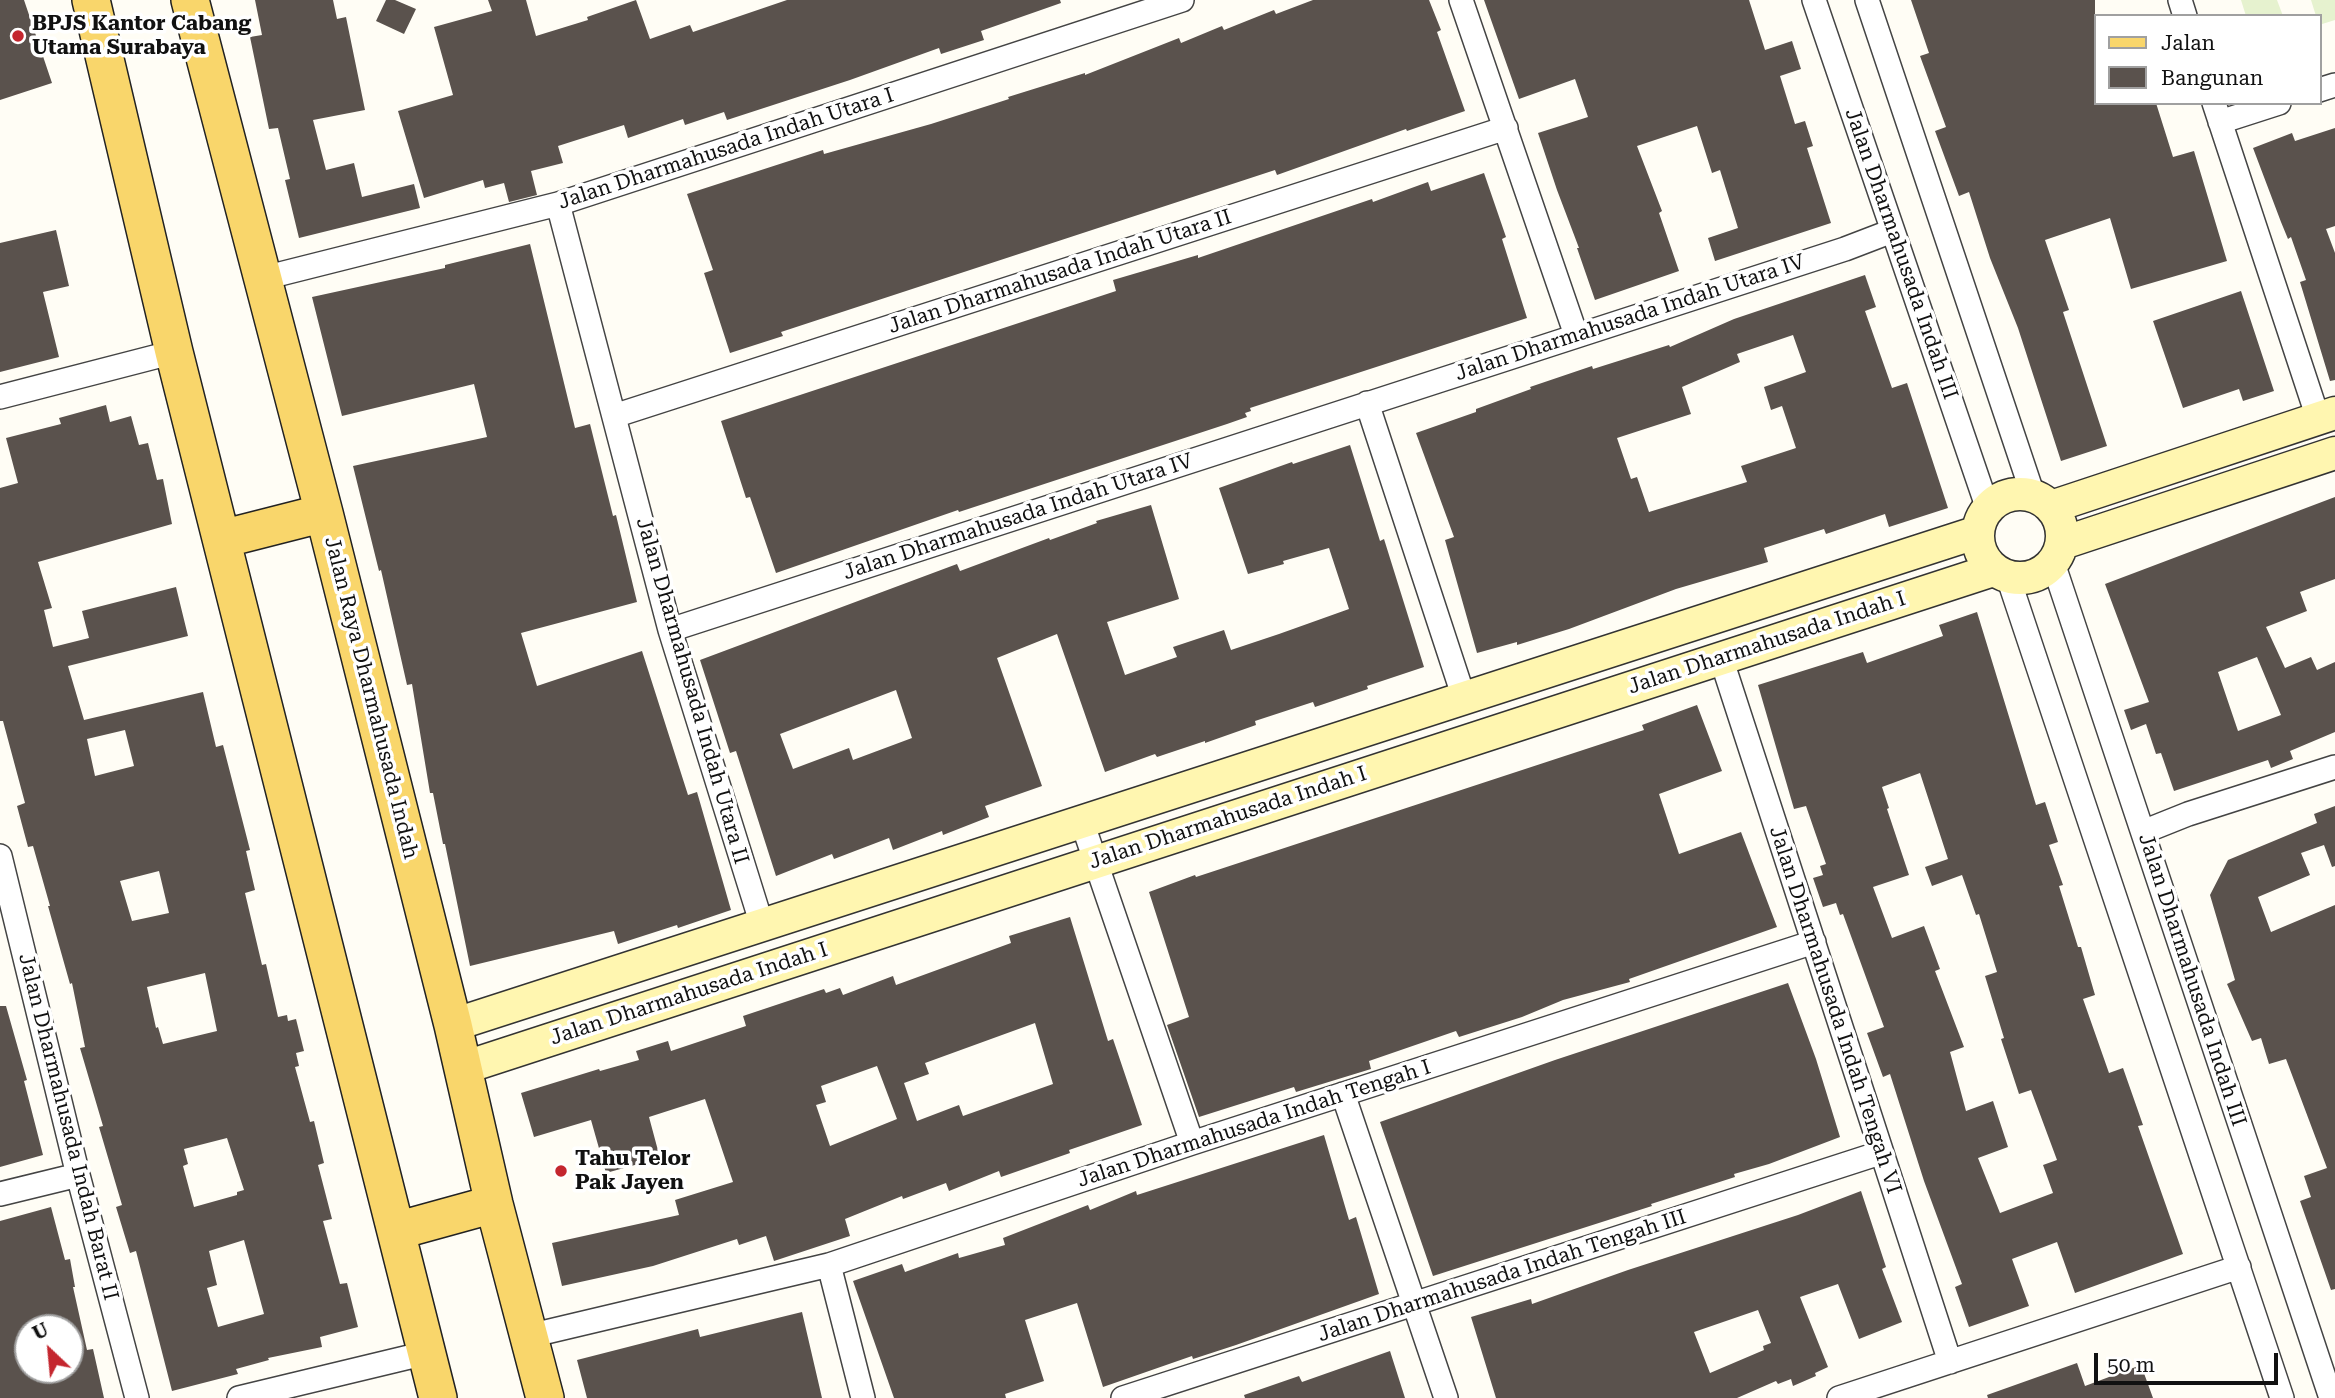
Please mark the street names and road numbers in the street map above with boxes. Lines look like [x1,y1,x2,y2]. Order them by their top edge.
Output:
street label: Jalan Dharmahusada Indah Utara I [555,83,897,215]
street label: Jalan Dharmahusada Indah III [1839,105,1963,403]
street label: Jalan Dharmahusada Indah Utara II [885,205,1235,339]
street label: Jalan Dharmahusada Indah Utara IV [1452,249,1808,387]
street label: Jalan Dharmahusada Indah Utara IV [840,448,1196,586]
street label: Jalan Dharmahusada Indah Utara II [630,515,754,867]
street label: Jalan Raya Dharmahusada Indah [319,534,423,862]
street label: Jalan Dharmahusada Indah I [1625,586,1909,700]
street label: Jalan Dharmahusada Indah I [1086,761,1370,875]
street label: Jalan Dharmahusada Indah Tengah VI [1764,823,1906,1197]
street label: Jalan Dharmahusada Indah III [2133,830,2251,1130]
street label: Jalan Dharmahusada Indah I [547,937,831,1051]
street label: Jalan Dharmahusada Indah Barat II [13,951,123,1303]
street label: Jalan Dharmahusada Indah Tengah I [1074,1055,1434,1193]
street label: Jalan Dharmahusada Indah Tengah III [1315,1204,1689,1348]

